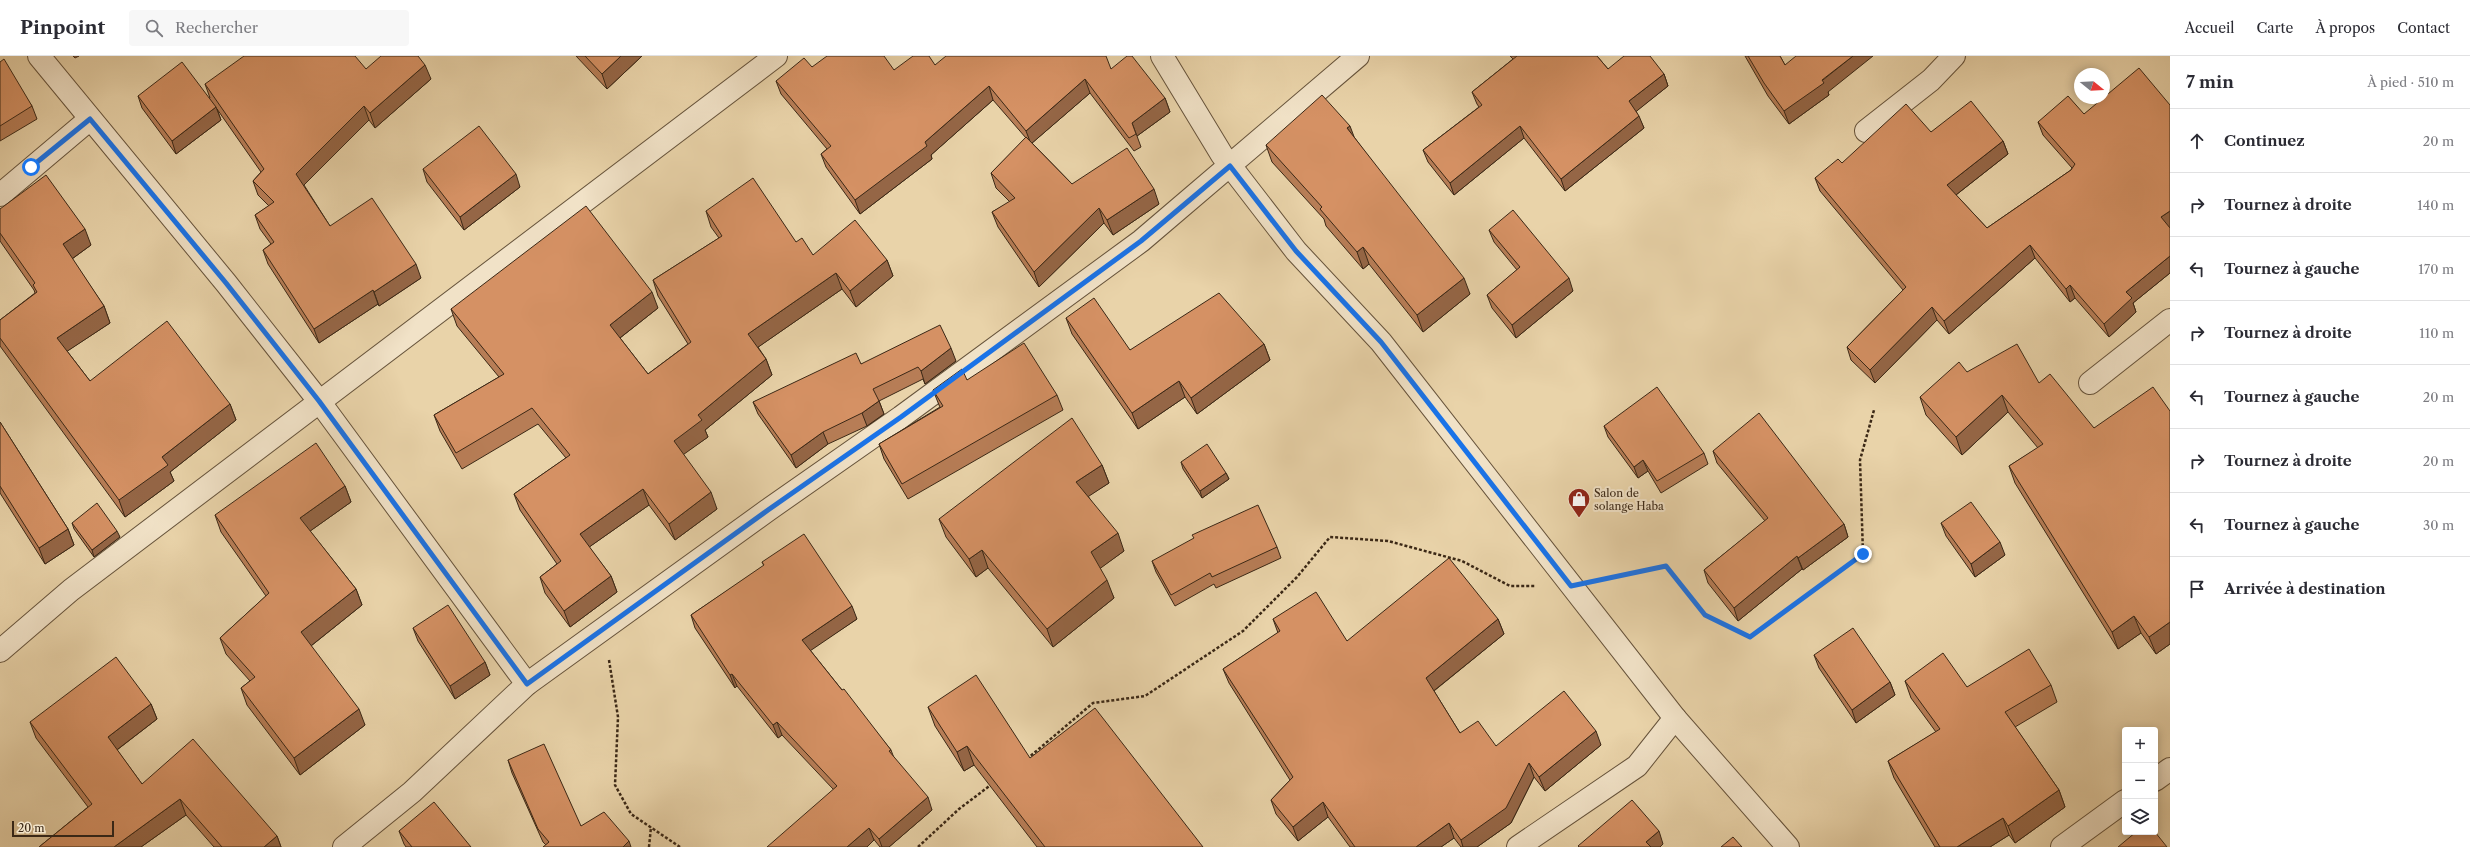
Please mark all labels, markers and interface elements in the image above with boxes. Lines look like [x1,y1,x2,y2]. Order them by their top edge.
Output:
search box [129,10,409,46]
text: Pinpoint [20,16,105,39]
icon: search [143,17,165,39]
text: Rechercher [175,18,258,37]
text: Accueil [2185,19,2235,37]
text: Carte [2257,19,2293,37]
text: À propos [2315,19,2375,37]
text: Contact [2397,19,2450,37]
north arrow [2074,68,2110,104]
text: 7 min [2186,72,2234,92]
text: À pied · 510 m [2367,74,2454,90]
icon: ahead [2186,130,2208,152]
text: Continuez [2224,131,2305,150]
text: 20 m [2423,133,2454,149]
route start [22,158,40,176]
icon: right [2186,194,2208,216]
text: Tournez à droite [2224,195,2352,214]
text: 140 m [2417,197,2454,213]
icon: left [2186,258,2208,280]
text: Tournez à gauche [2224,259,2360,278]
text: 170 m [2418,261,2454,277]
icon: right [2186,322,2208,344]
text: Tournez à droite [2224,323,2352,342]
text: 110 m [2419,325,2454,341]
icon: left [2186,386,2208,408]
text: Tournez à gauche [2224,387,2360,406]
text: 20 m [2423,389,2454,405]
icon: right [2186,450,2208,472]
text: Tournez à droite [2224,451,2352,470]
text: 20 m [2423,453,2454,469]
shop icon: Salon de solange Haba [1566,486,1592,519]
place label: Salon de solange Haba [1594,486,1664,513]
icon: left [2186,514,2208,536]
text: Tournez à gauche [2224,515,2360,534]
text: 30 m [2423,517,2454,533]
route end [1854,545,1872,563]
icon: arrive [2186,578,2208,600]
text: Arrivée à destination [2224,579,2386,598]
map controls [2122,727,2158,835]
button: + [2122,727,2158,763]
button: − [2122,763,2158,799]
button: layers [2122,799,2158,835]
scale bar [12,819,114,838]
text: 20 m [18,821,44,835]

